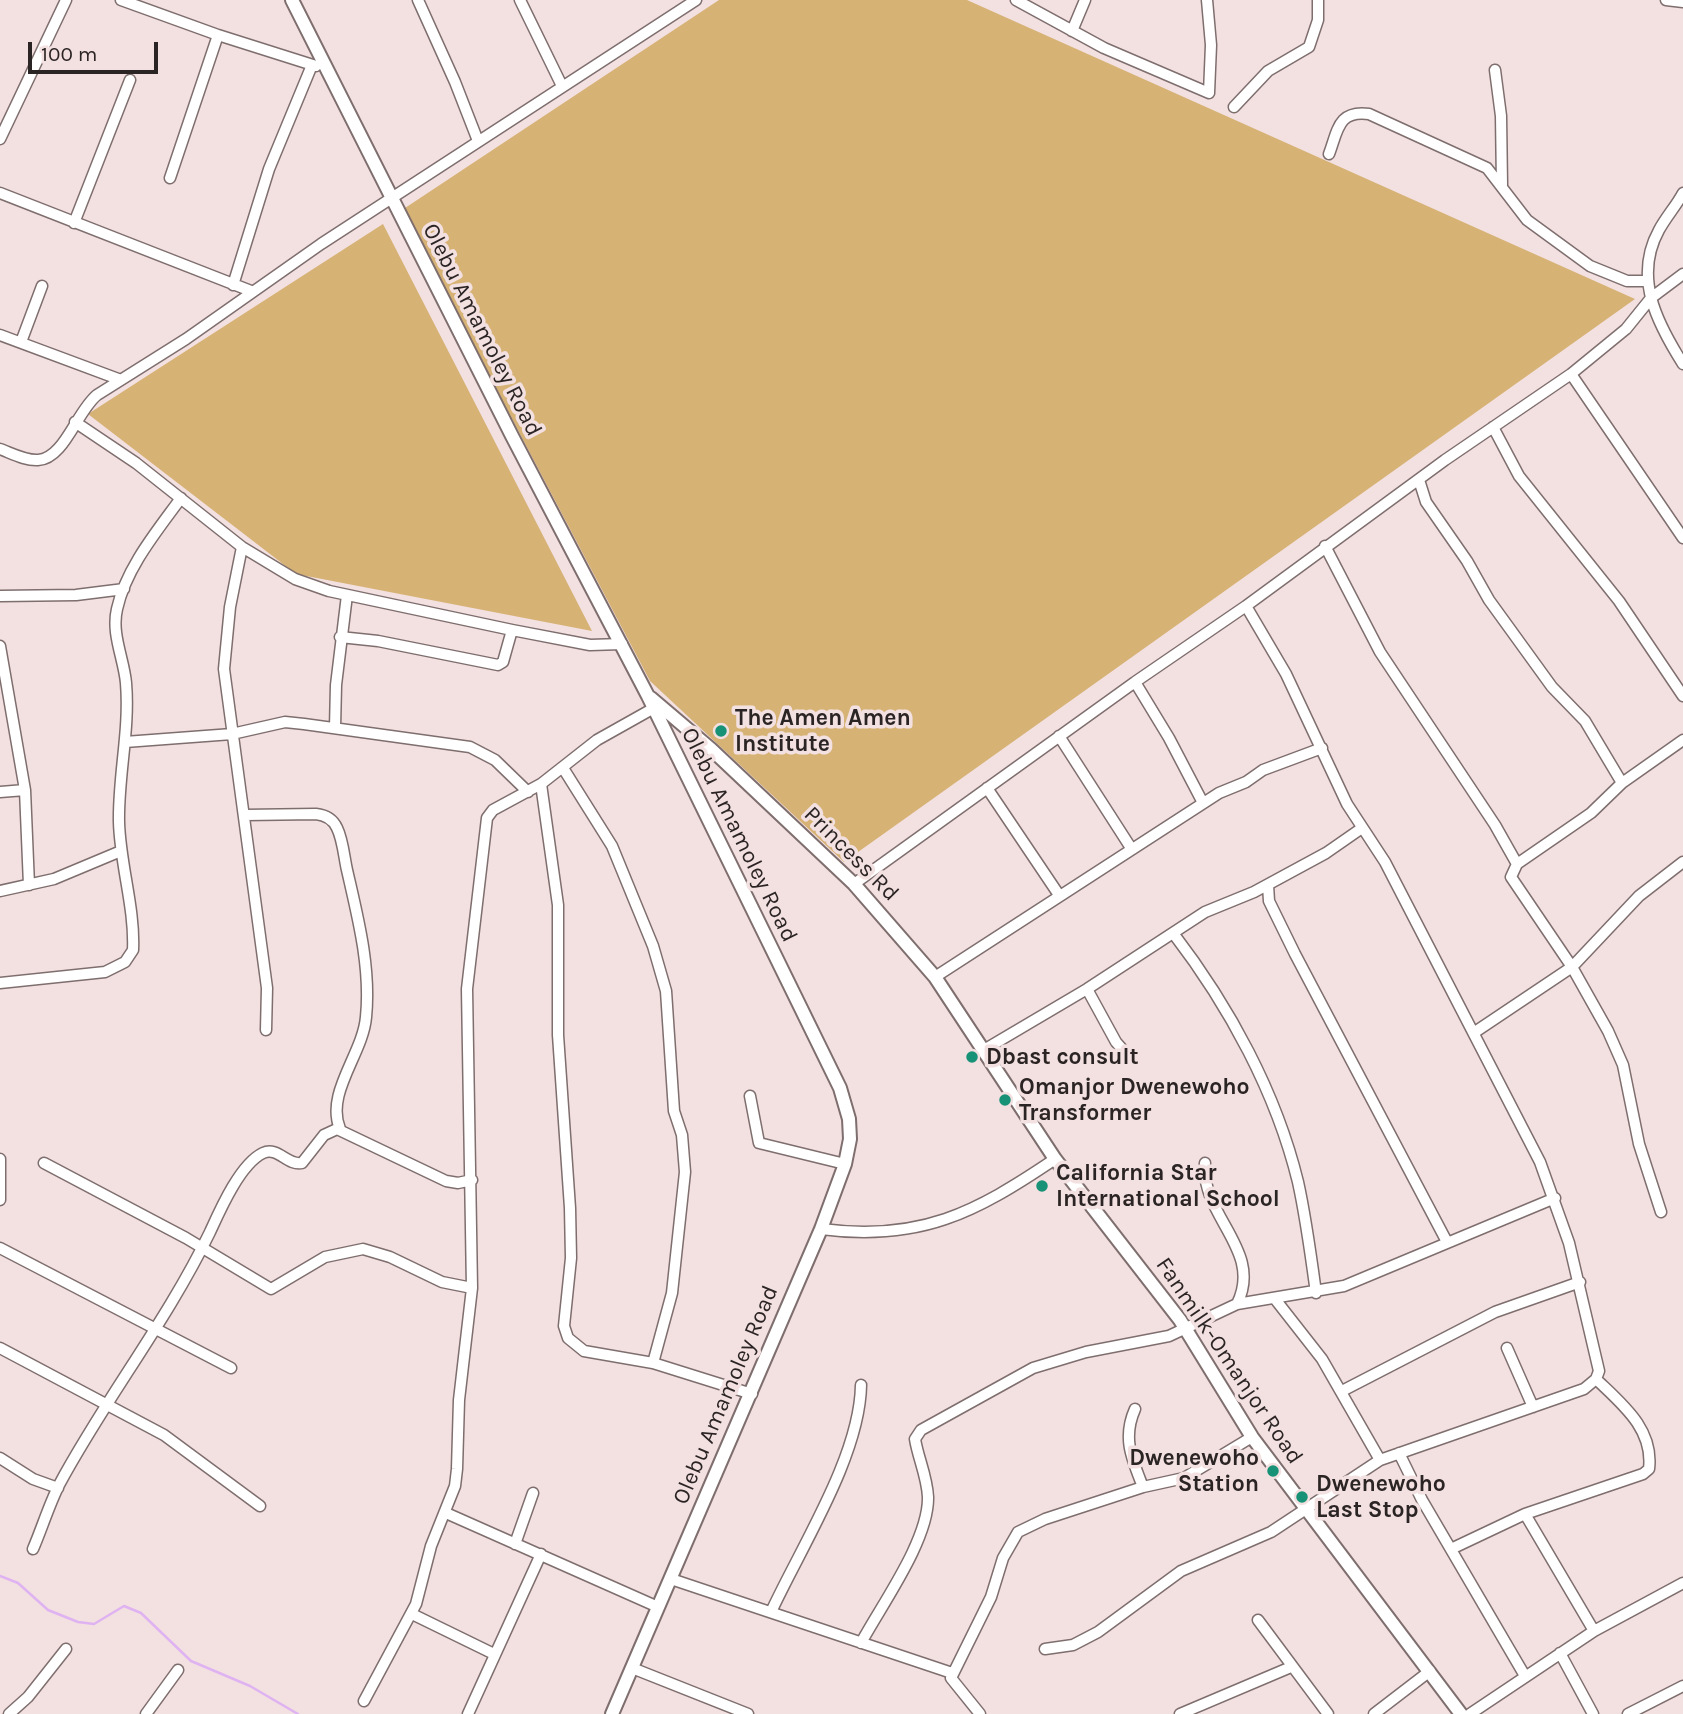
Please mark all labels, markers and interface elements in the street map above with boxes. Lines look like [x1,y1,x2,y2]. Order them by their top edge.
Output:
scale bar [32,28,161,72]
text: 100 m [41,42,98,66]
street label: Olebu Amamoley Road [416,219,548,441]
place label: The Amen Amen Institute [735,704,911,758]
street label: Olebu Amamoley Road [675,723,803,947]
marker: The Amen Amen Institute [713,723,729,739]
street label: Princess Rd [798,801,904,907]
place label: Dbast consult [986,1043,1139,1071]
marker: Dbast consult [964,1049,980,1065]
place label: Omanjor Dwenewoho Transformer [1019,1073,1250,1127]
marker: Omanjor Dwenewoho Transformer [997,1092,1013,1108]
place label: California Star International School [1056,1159,1280,1213]
marker: California Star International School [1034,1178,1050,1194]
street label: Fanmilk-Omanjor Road [1150,1252,1308,1470]
street label: Olebu Amamoley Road [667,1281,785,1509]
place label: Dwenewoho Station [1129,1444,1259,1498]
marker: Dwenewoho Station [1265,1463,1281,1479]
place label: Dwenewoho Last Stop [1316,1470,1446,1524]
marker: Dwenewoho Last Stop [1294,1489,1310,1505]

